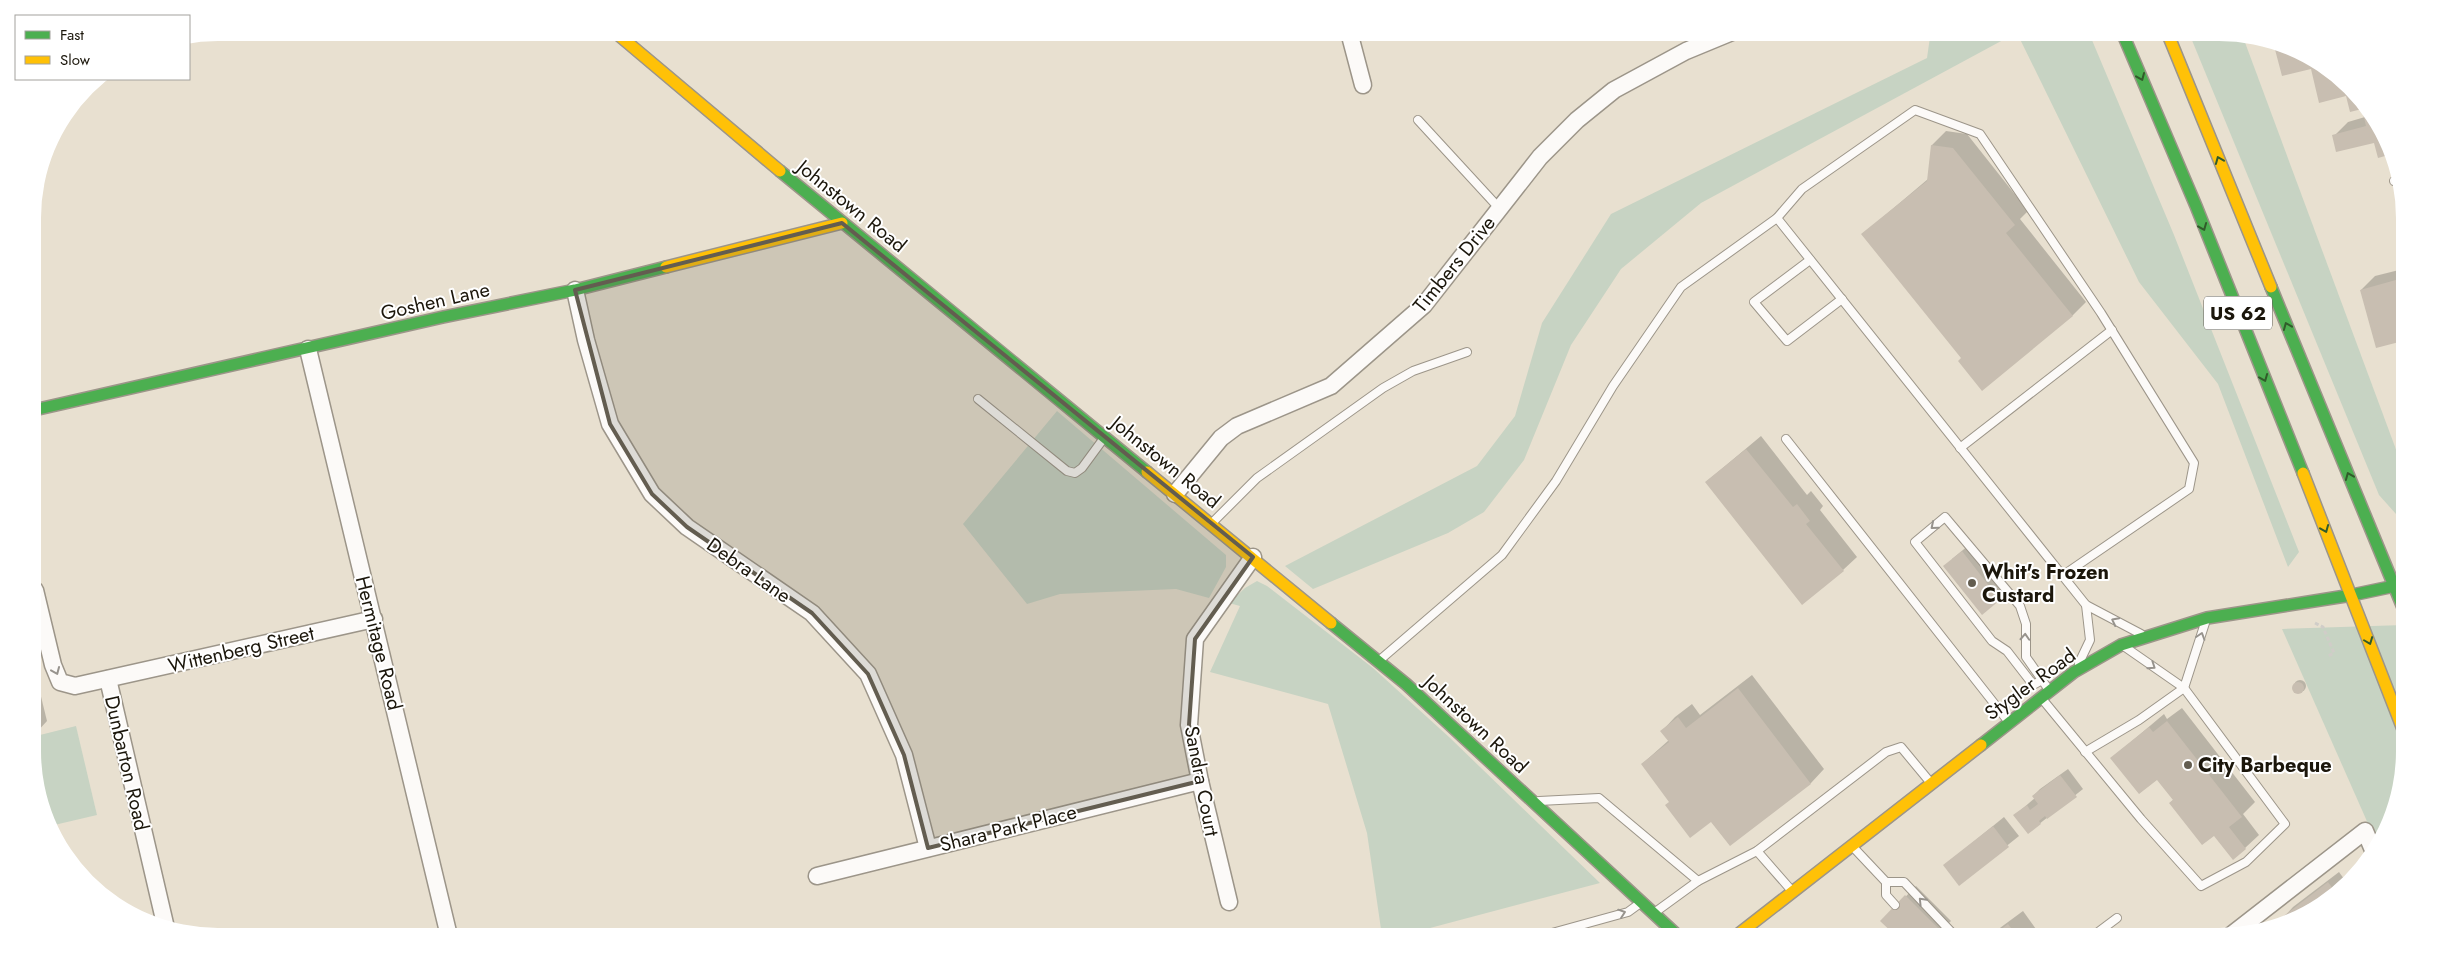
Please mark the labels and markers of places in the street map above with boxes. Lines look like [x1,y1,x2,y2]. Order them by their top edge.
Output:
place label: Whit's Frozen Custard [1982,558,2109,610]
marker: Whit's Frozen Custard [1966,577,1978,589]
place label: City Barbeque [2198,751,2332,780]
marker: City Barbeque [2182,759,2194,771]

